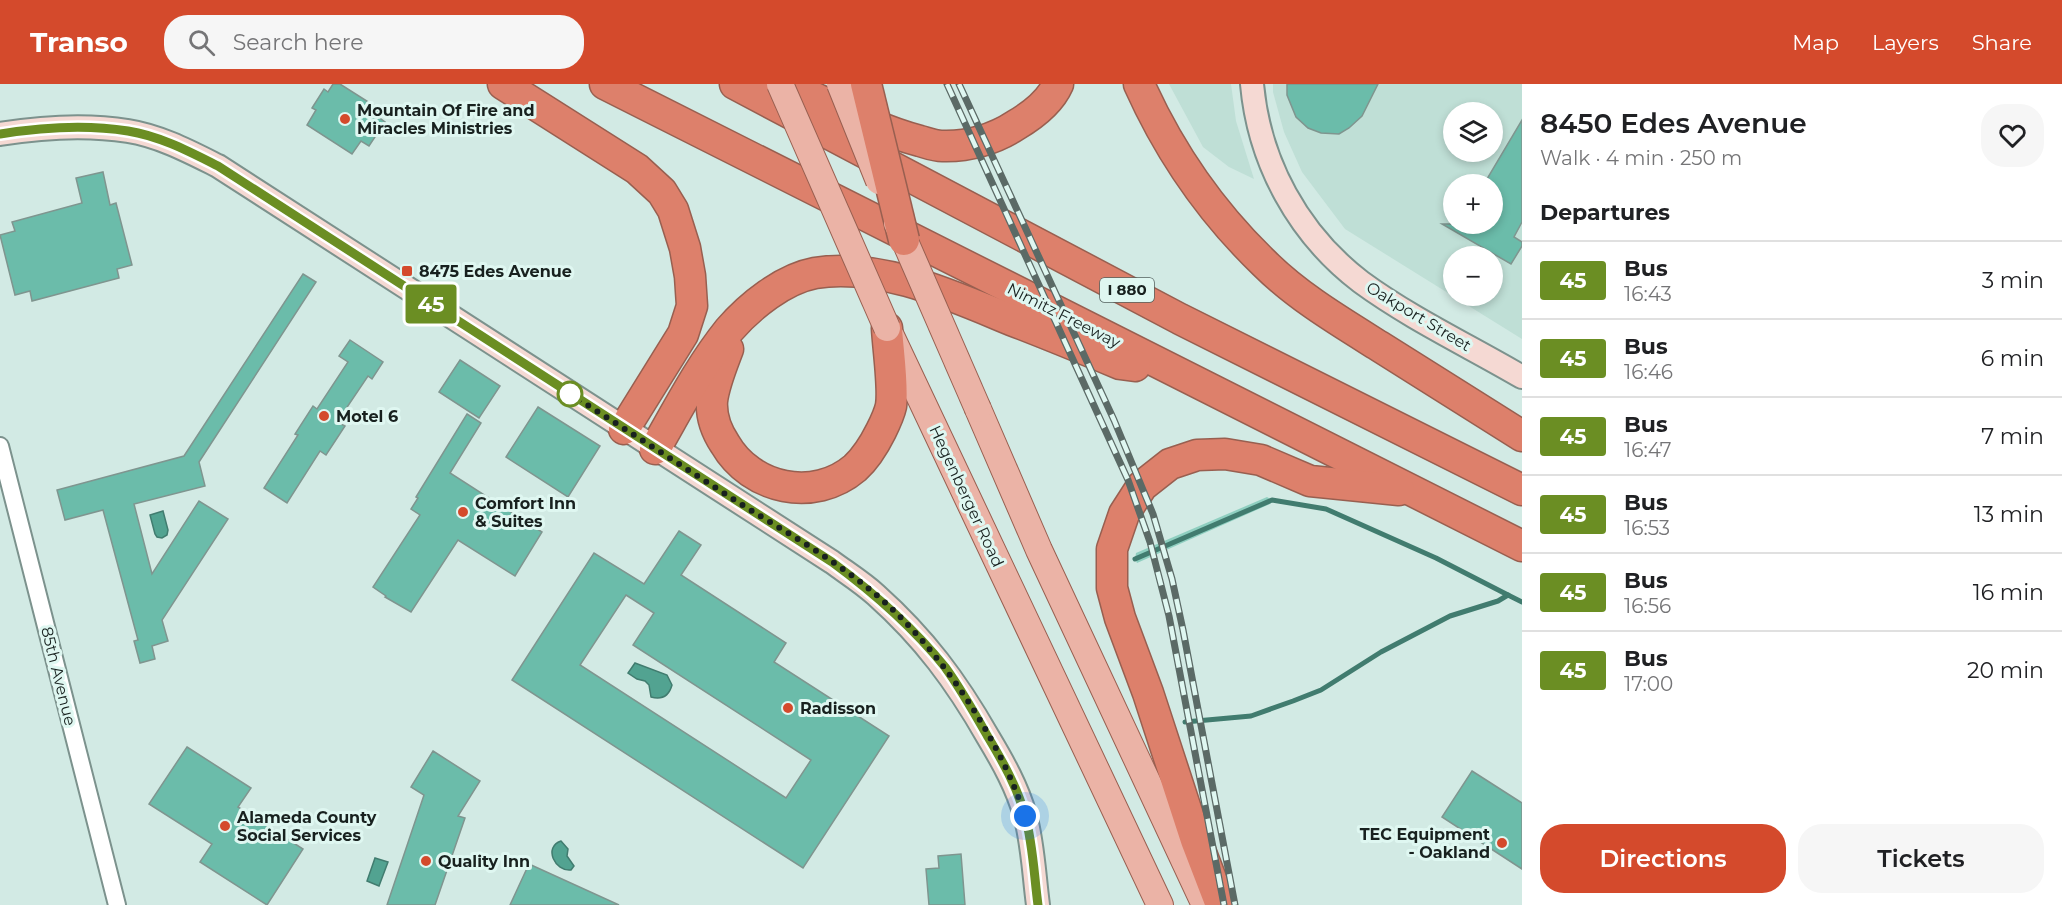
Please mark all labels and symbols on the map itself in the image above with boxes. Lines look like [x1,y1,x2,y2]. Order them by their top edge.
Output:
place label: Mountain Of Fire and Miracles Ministries [357,101,534,138]
marker: Mountain Of Fire and Miracles Ministries [338,112,352,126]
place label: 8475 Edes Avenue [419,262,572,281]
marker: 8475 Edes Avenue [400,264,414,278]
road number: I 880 [1100,278,1154,302]
street label: Oakport Street [1363,278,1475,355]
street label: Nimitz Freeway [1004,279,1124,352]
line badge: 45 [404,284,458,324]
unlabelled marker [557,381,583,407]
place label: Motel 6 [336,407,398,426]
marker: Motel 6 [317,409,331,423]
street label: Hegenberger Road [925,422,1008,570]
place label: Comfort Inn & Suites [475,494,576,531]
marker: Comfort Inn & Suites [456,505,470,519]
street label: 85th Avenue [37,625,80,727]
place label: Radisson [800,699,876,718]
marker: Radisson [781,701,795,715]
your location [1010,801,1040,831]
place label: Alameda County Social Services [236,808,377,845]
marker: Alameda County Social Services [218,819,232,833]
place label: TEC Equipment - Oakland [1360,825,1490,862]
marker: TEC Equipment - Oakland [1495,836,1509,850]
place label: Quality Inn [438,852,530,871]
marker: Quality Inn [419,854,433,868]

